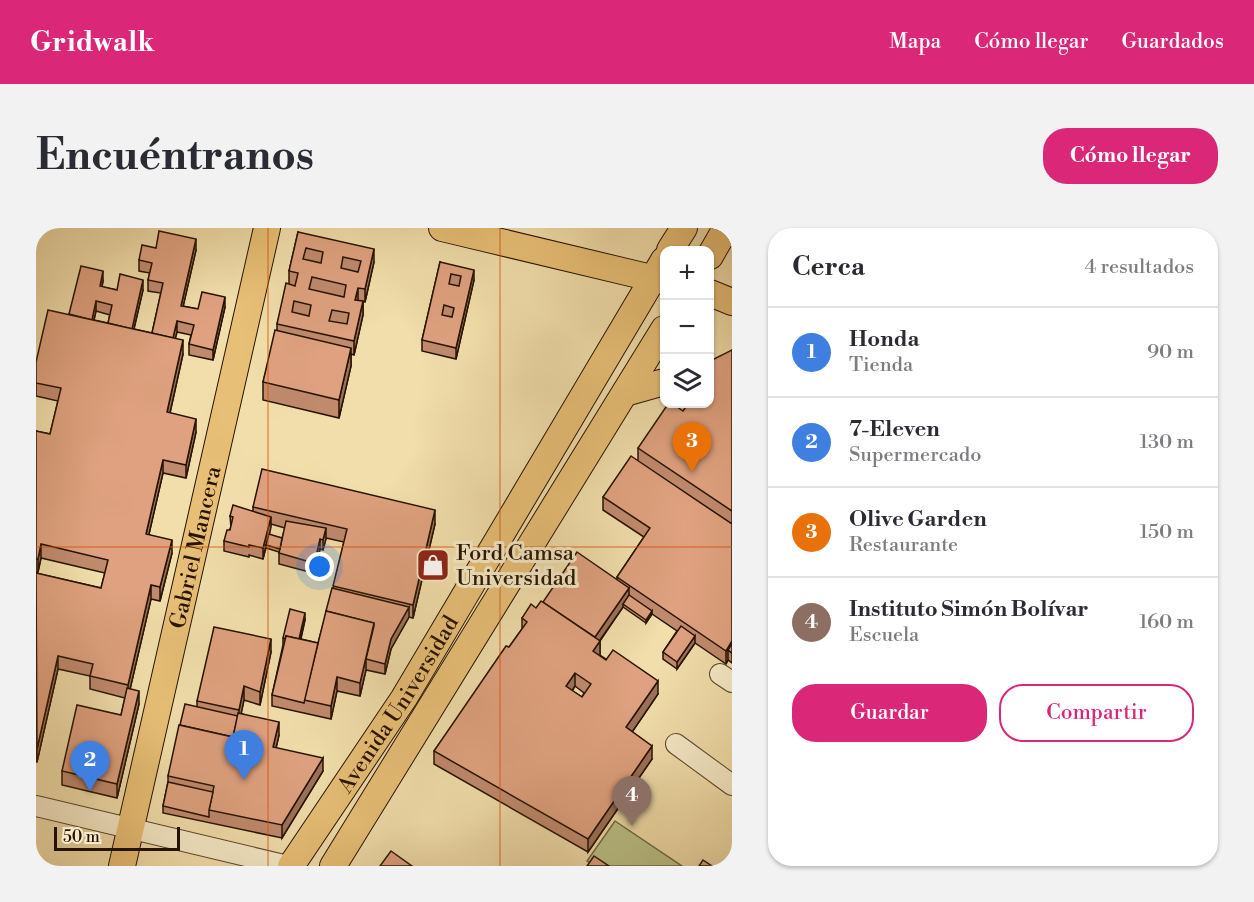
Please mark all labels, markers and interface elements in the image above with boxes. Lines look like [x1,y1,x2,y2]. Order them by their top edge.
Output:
text: Gridwalk [30,25,154,60]
text: Mapa [889,29,941,55]
text: Cómo llegar [974,29,1089,55]
text: Guardados [1122,29,1224,55]
button: Cómo llegar [1043,128,1218,184]
text: Encuéntranos [36,130,314,183]
map controls [660,246,714,408]
button: + [660,246,714,300]
text: Cerca [792,251,865,283]
text: 4 resultados [1084,255,1194,280]
button: − [660,300,714,354]
text: Honda [849,326,919,353]
text: 1 [807,340,816,365]
text: 90 m [1147,340,1194,365]
text: Tienda [849,353,913,378]
button: layers [660,354,714,408]
text: 7-Eleven [849,416,940,443]
pin: 3 [672,422,712,472]
text: 2 [805,430,818,455]
text: 130 m [1139,430,1194,455]
text: Supermercado [849,443,981,468]
street label: Gabriel Mancera [164,463,228,631]
text: Olive Garden [849,506,987,533]
text: 3 [805,520,818,545]
text: 150 m [1139,520,1194,545]
text: Restaurante [849,533,958,558]
place label: Ford Camsa Universidad [456,540,577,592]
shop icon: Ford Camsa Universidad [415,547,451,583]
your location [305,552,334,581]
text: Instituto Simón Bolívar [849,596,1088,623]
text: 4 [805,610,818,635]
text: 160 m [1139,610,1194,635]
street label: Avenida Universidad [332,611,465,799]
text: Escuela [849,623,919,648]
button: Guardar [792,684,987,742]
button: Compartir [999,684,1194,742]
pin: 1 [224,730,264,780]
pin: 2 [70,742,110,791]
pin: 4 [612,776,652,826]
scale bar [54,824,180,852]
text: 50 m [63,827,100,847]

